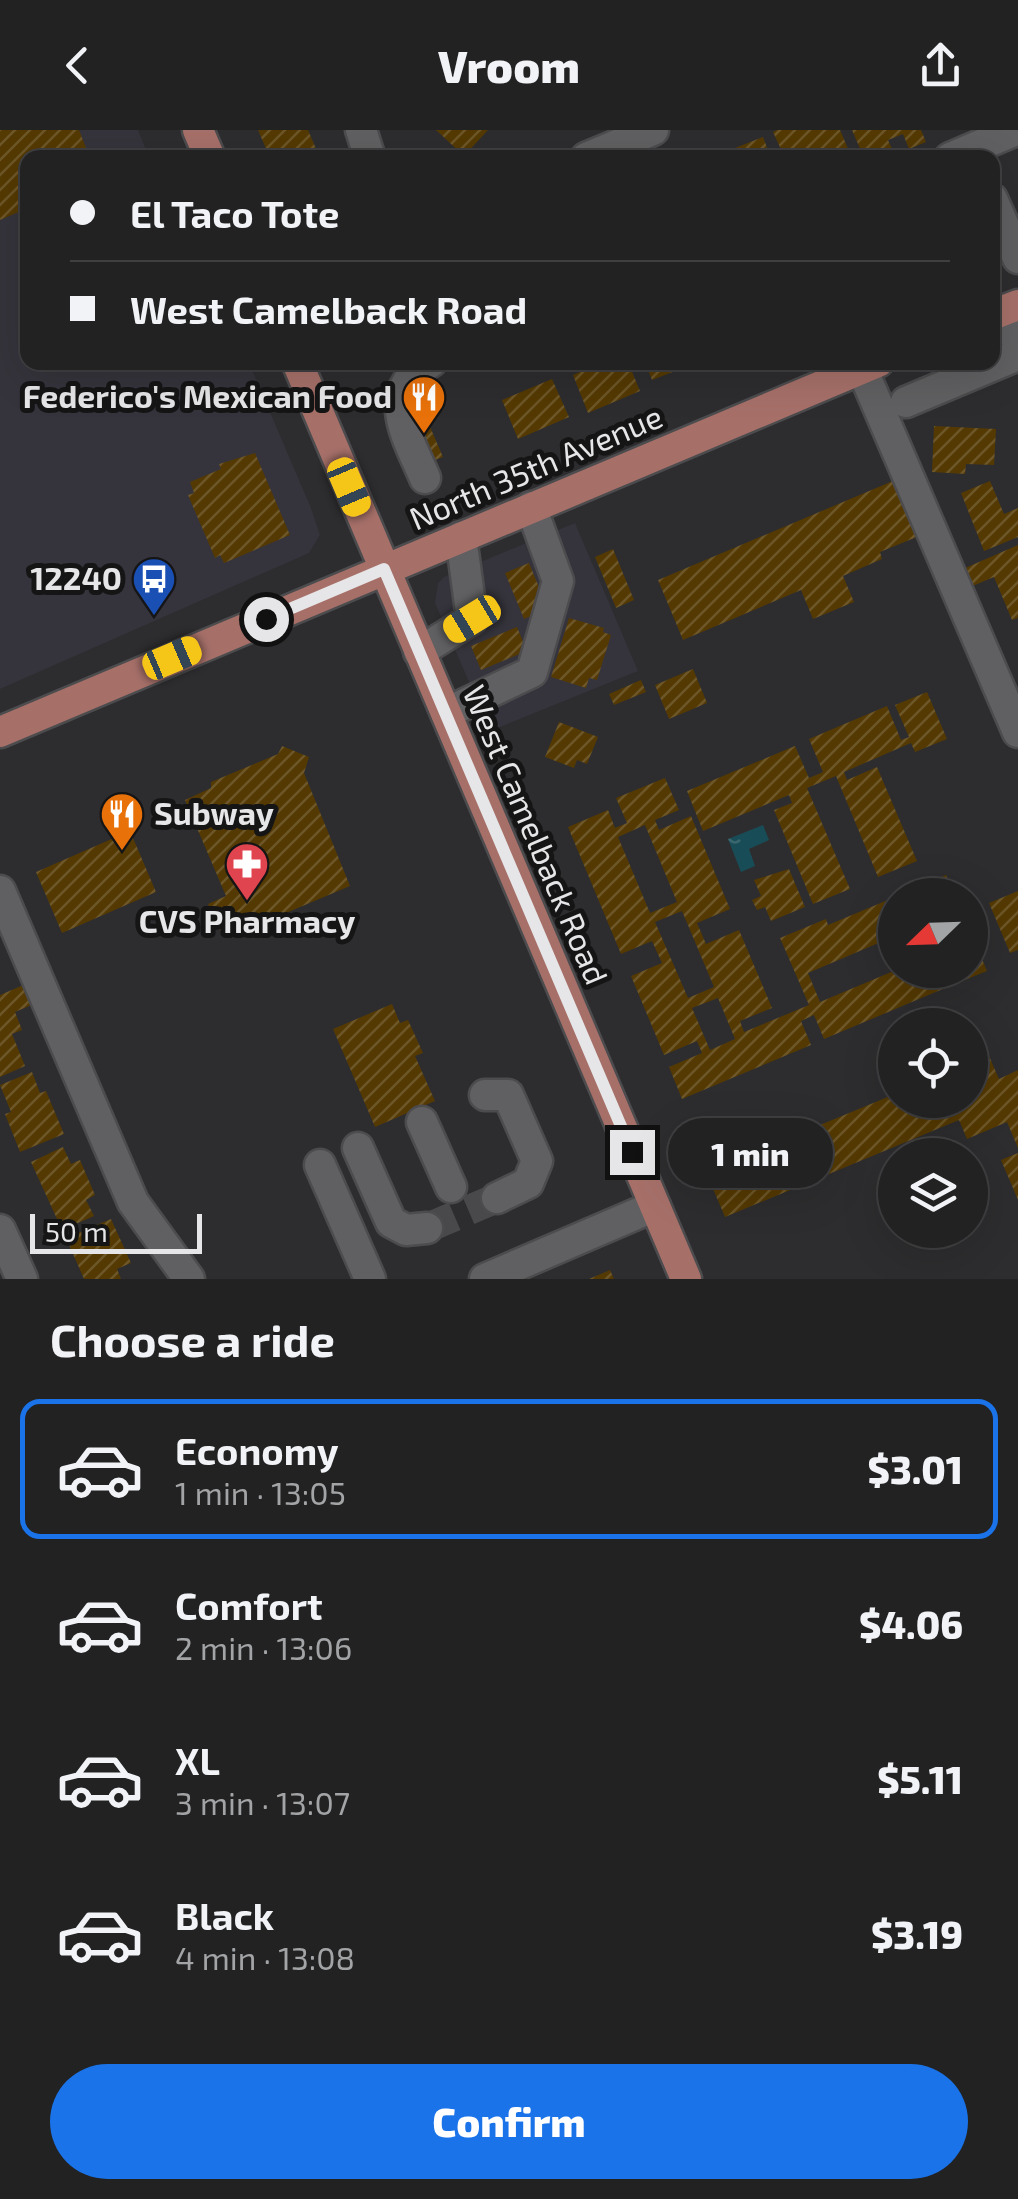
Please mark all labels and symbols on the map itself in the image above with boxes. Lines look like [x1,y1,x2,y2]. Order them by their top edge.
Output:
restaurant icon: Federico's Mexican Food [401,374,447,435]
place label: Federico's Mexican Food [23,376,392,414]
street label: North 35th Avenue [403,396,667,537]
car [323,454,375,520]
bus stop icon: 12240 [131,556,177,617]
place label: 12240 [30,558,122,596]
car [439,591,505,647]
route start [244,597,289,642]
car [139,632,205,684]
street label: West Camelback Road [457,679,617,990]
restaurant icon: Subway [99,791,145,852]
place label: Subway [154,793,274,832]
pharmacy icon: CVS Pharmacy [224,841,270,902]
north arrow [878,878,988,988]
place label: CVS Pharmacy [139,901,355,940]
callout: 1 min [667,1117,832,1187]
route end [610,1130,655,1175]
scale bar [30,1209,202,1254]

